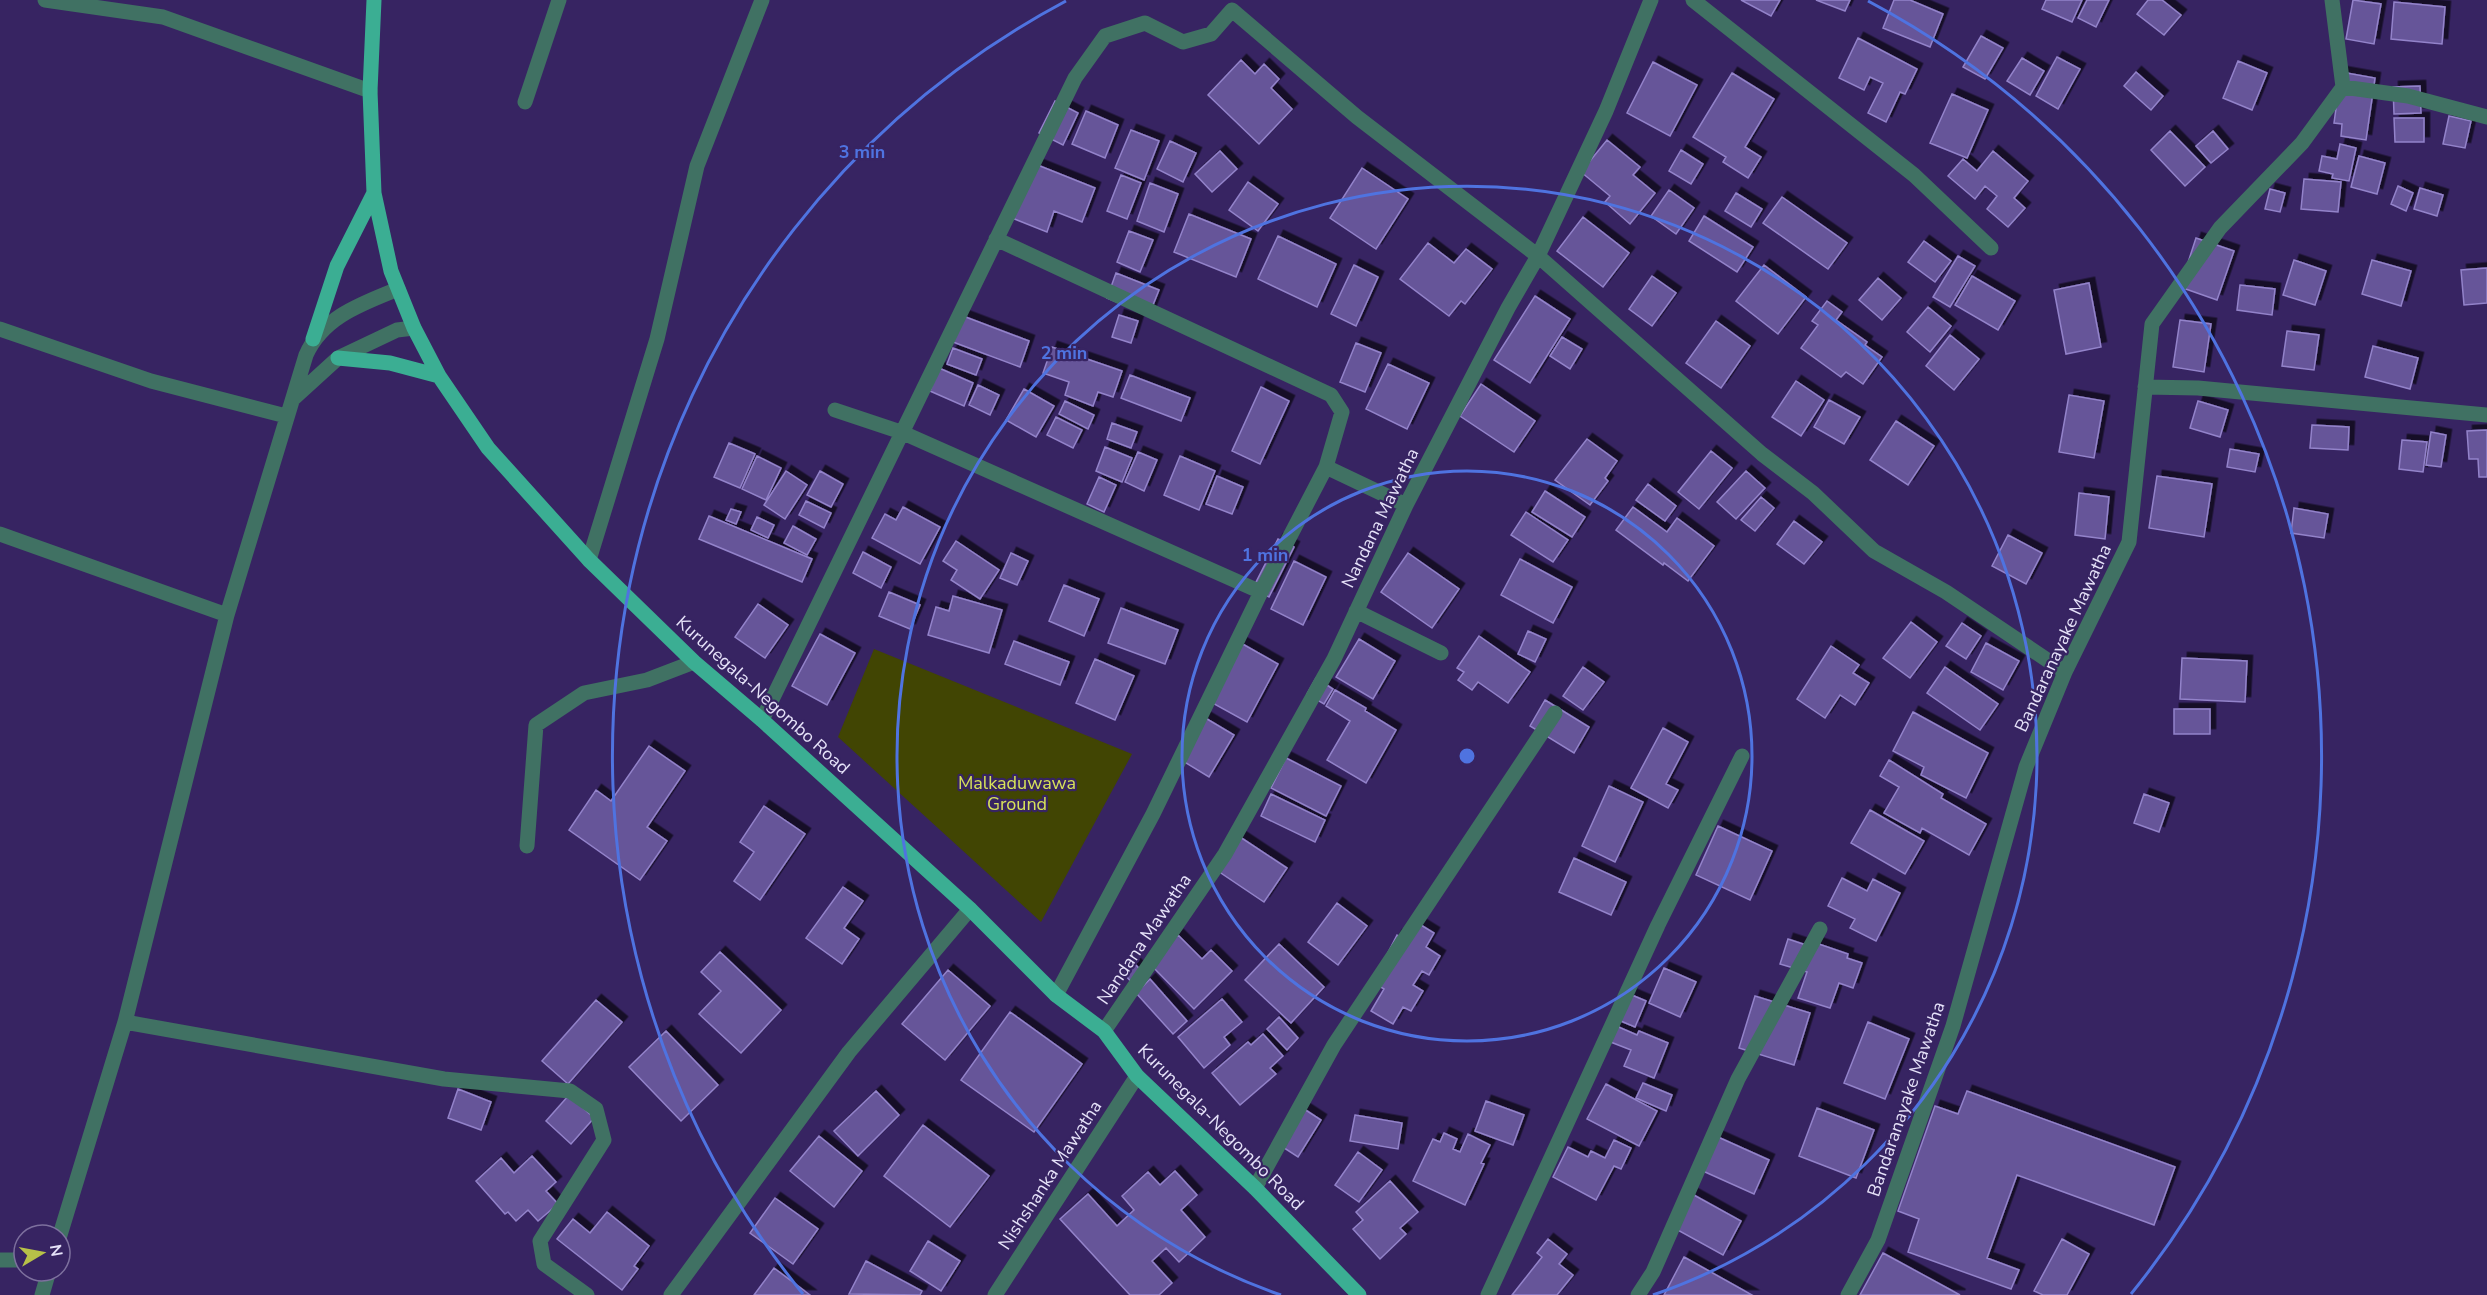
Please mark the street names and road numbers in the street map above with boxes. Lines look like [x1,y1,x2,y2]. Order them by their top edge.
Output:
street label: Nandana Mawatha [1336,444,1424,592]
street label: Bandaranayake Mawatha [2009,540,2117,736]
street label: Kurunegala-Negombo Road [671,610,855,780]
street label: Nandana Mawatha [1091,869,1197,1009]
street label: Bandaranayake Mawatha [1861,998,1951,1200]
street label: Kurunegala-Negombo Road [1133,1039,1309,1215]
street label: Nishshanka Mawatha [993,1096,1107,1254]

